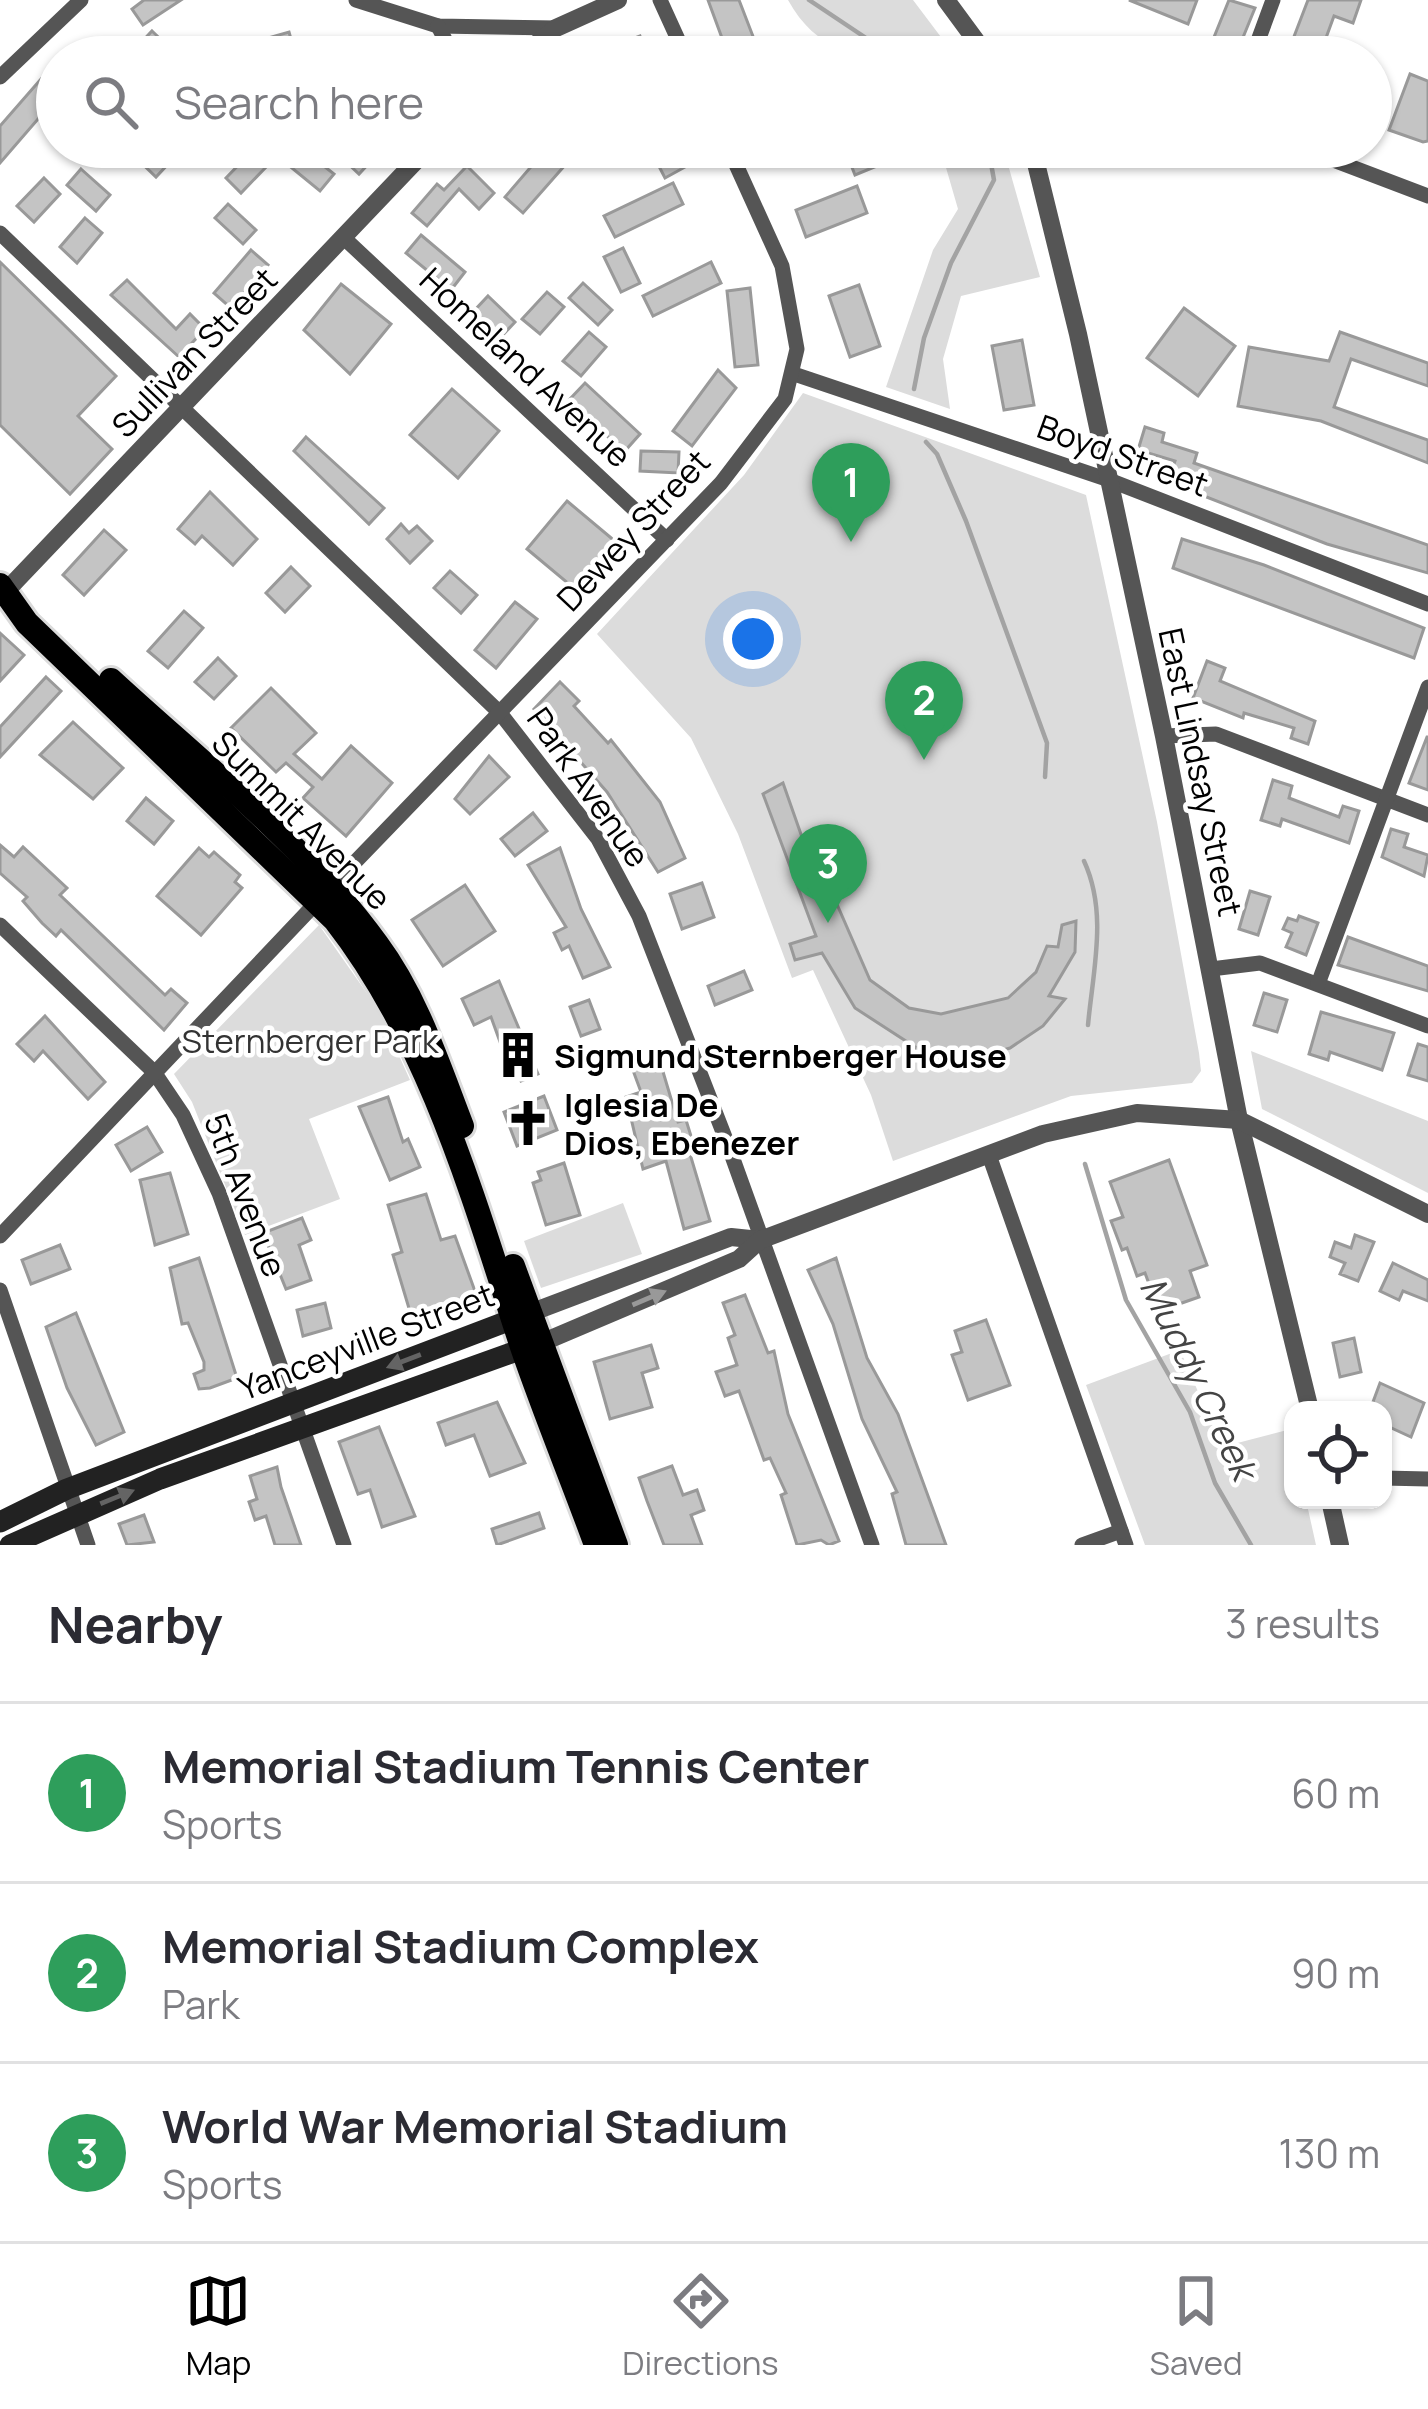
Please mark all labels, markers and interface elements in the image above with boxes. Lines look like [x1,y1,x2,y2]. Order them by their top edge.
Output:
search box [36,36,1392,168]
icon: search [78,69,144,135]
text: Search here [174,71,424,133]
street label: Sullivan Street [101,257,287,447]
street label: Homeland Avenue [410,257,642,477]
street label: Boyd Street [1031,403,1215,507]
street label: Dewey Street [547,440,719,620]
pin: 1 [812,443,890,542]
your location [723,609,783,669]
street label: East Lindsay Street [1148,624,1254,920]
pin: 2 [885,661,963,760]
street label: Park Avenue [517,698,661,876]
street label: Summit Avenue [203,721,401,919]
pin: 3 [789,824,867,923]
park label: Sternberger Park [182,1018,440,1063]
building icon: Sigmund Sternberger House [493,1030,543,1080]
place label: Sigmund Sternberger House [554,1033,1007,1078]
place label: Iglesia De Dios, Ebenezer [564,1082,799,1165]
church icon: Iglesia De Dios, Ebenezer [503,1098,553,1148]
street label: 5th Avenue [194,1107,298,1283]
water label: Muddy Creek [1129,1269,1271,1492]
street label: Yanceyville Street [232,1272,500,1410]
one-way arrow [631,1288,667,1307]
one-way arrow [386,1353,422,1372]
map controls [1284,1401,1392,1509]
button: locate [1284,1401,1392,1509]
one-way arrow [99,1487,135,1506]
text: Nearby [48,1589,223,1658]
text: 3 results [1225,1596,1380,1650]
text: Memorial Stadium Tennis Center [162,1735,869,1797]
text: 1 [78,1766,96,1820]
text: 60 m [1291,1766,1380,1820]
text: Sports [162,1797,282,1851]
text: Memorial Stadium Complex [162,1915,759,1977]
text: 2 [75,1946,99,2000]
text: 90 m [1291,1946,1380,2000]
text: Park [162,1977,240,2031]
text: World War Memorial Stadium [162,2095,788,2157]
text: 3 [76,2126,98,2180]
text: 130 m [1279,2126,1380,2180]
text: Sports [162,2157,282,2211]
tab: Map [185,2268,251,2385]
tab: Directions [622,2268,779,2385]
tab: Saved [1150,2268,1243,2385]

